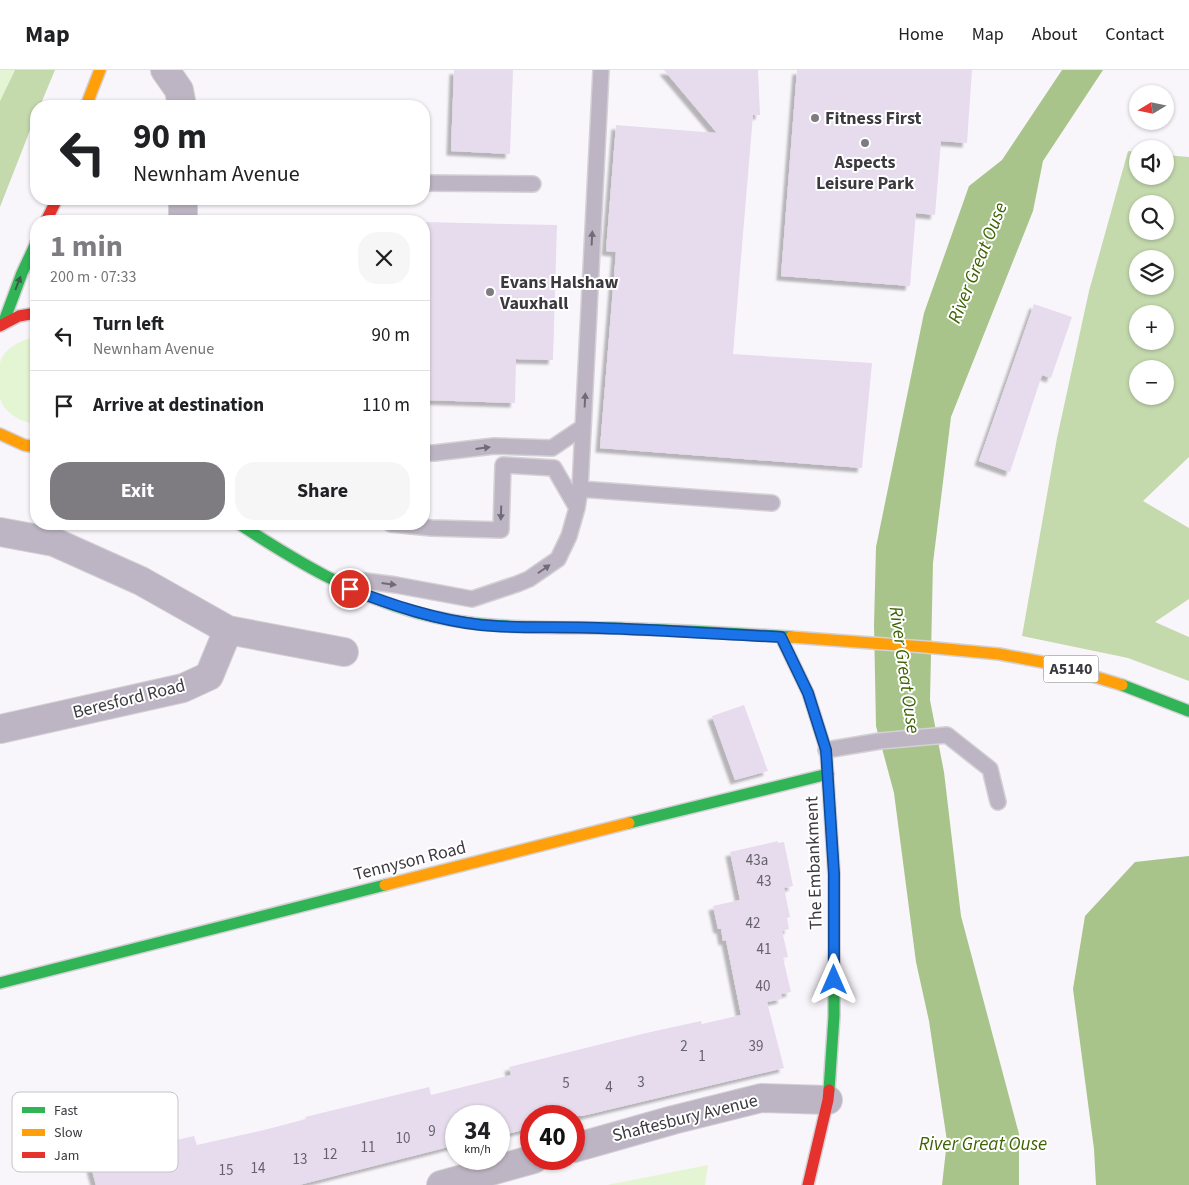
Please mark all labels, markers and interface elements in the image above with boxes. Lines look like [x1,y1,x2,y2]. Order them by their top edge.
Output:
text: Map [25,17,70,52]
text: Home [898,22,944,47]
text: Map [972,22,1004,47]
text: About [1032,22,1077,47]
text: Contact [1105,22,1164,47]
north arrow [1129,85,1174,130]
map controls [1129,85,1174,405]
place label: Fitness First [825,106,921,131]
text: 90 m [133,112,207,162]
marker: Fitness First [809,112,821,124]
icon: left [50,120,115,185]
marker: Aspects Leisure Park [859,137,871,149]
button: sound [1129,140,1174,185]
place label: Aspects Leisure Park [816,150,914,196]
text: Newnham Avenue [133,158,300,190]
button: search [1129,195,1174,240]
water label: River Great Ouse [941,198,1015,328]
text: 1 min [50,225,123,268]
one-way arrow [589,229,597,245]
button: close [358,232,410,284]
button: layers [1129,250,1174,295]
text: 200 m · 07:33 [50,266,137,288]
place label: Evans Halshaw Vauxhall [499,270,619,316]
one-way arrow [15,276,23,290]
marker: Evans Halshaw Vauxhall [484,286,496,298]
button: + [1129,305,1174,350]
text: Turn left [93,311,164,338]
icon: left [50,322,78,350]
text: 90 m [372,322,410,349]
text: Newnham Avenue [93,338,214,360]
button: − [1129,360,1174,405]
icon: arrive [50,392,78,420]
text: Arrive at destination [93,392,264,419]
text: 110 m [362,392,410,419]
one-way arrow [581,392,589,408]
one-way arrow [475,444,491,452]
button: Exit [50,462,225,520]
button: Share [235,462,410,520]
one-way arrow [497,506,505,522]
one-way arrow [537,564,551,573]
pin [329,568,371,610]
icon: arrive [336,575,364,603]
one-way arrow [382,580,398,588]
water label: River Great Ouse [882,605,926,735]
road number: A5140 [1044,656,1098,682]
street label: Beresford Road [70,673,188,725]
street label: The Embankment [799,796,829,930]
street label: Tennyson Road [351,835,469,887]
house number: 43a [746,850,768,871]
house number: 43 [757,871,771,892]
house number: 42 [746,913,760,934]
house number: 41 [757,939,771,960]
position arrow [807,953,859,1005]
house number: 40 [756,976,770,997]
house number: 2 [680,1036,688,1057]
house number: 39 [749,1036,763,1057]
house number: 1 [698,1046,706,1067]
house number: 3 [637,1072,645,1093]
house number: 5 [562,1073,570,1094]
house number: 4 [605,1077,613,1098]
street label: Shaftesbury Avenue [610,1088,761,1148]
legend [12,1092,178,1172]
text: Fast [54,1101,78,1121]
speed limit sign: 40 [520,1105,585,1170]
text: 34 [464,1113,491,1149]
house number: 9 [428,1121,436,1142]
text: Slow [54,1123,83,1143]
house number: 10 [396,1128,410,1149]
water label: River Great Ouse [919,1131,1047,1158]
house number: 11 [361,1137,375,1158]
text: km/h [464,1141,491,1158]
house number: 12 [323,1144,337,1165]
text: Jam [54,1146,79,1166]
house number: 13 [293,1149,307,1170]
house number: 14 [251,1158,266,1179]
house number: 15 [219,1160,233,1181]

